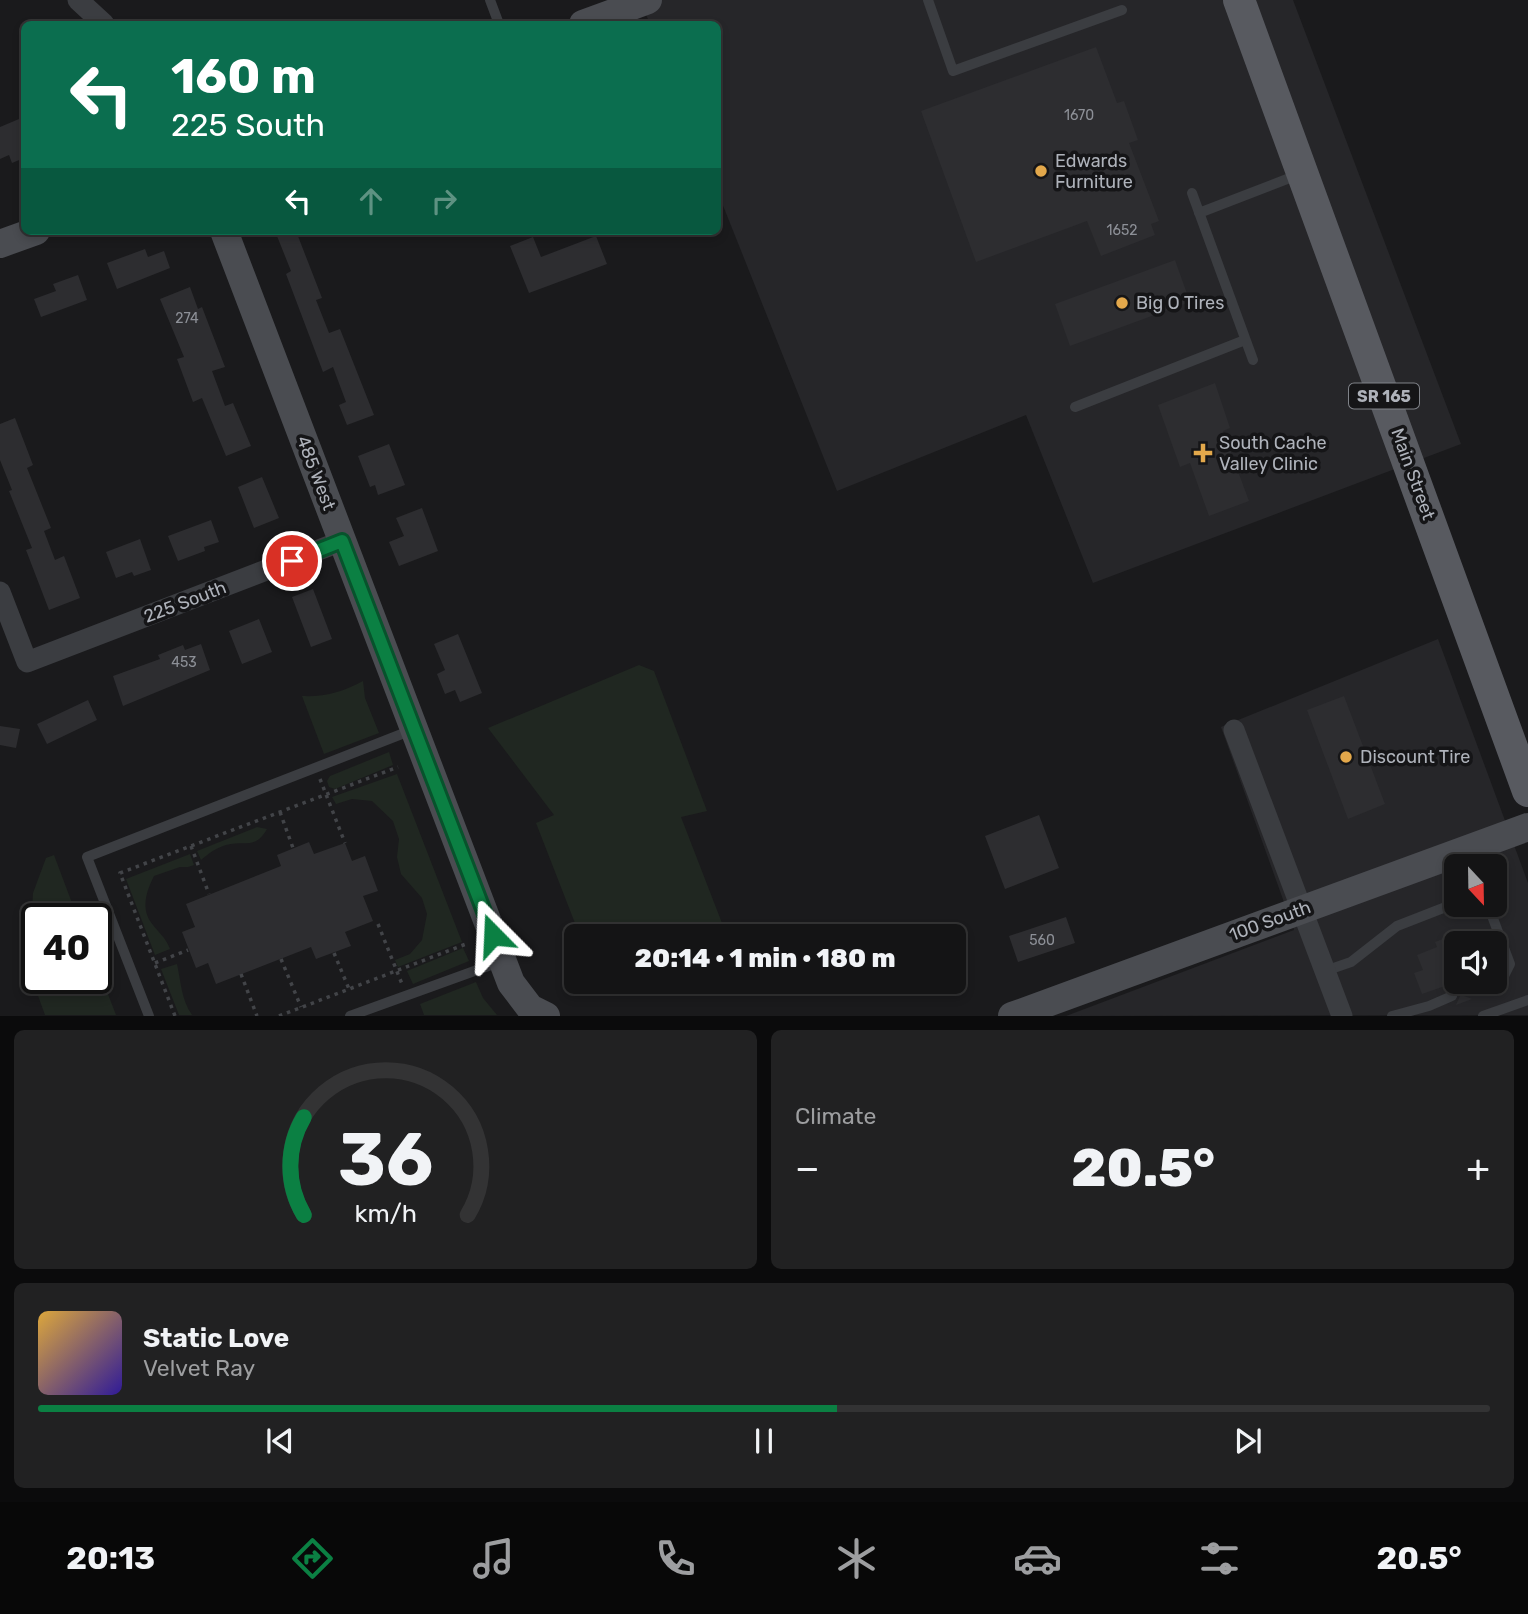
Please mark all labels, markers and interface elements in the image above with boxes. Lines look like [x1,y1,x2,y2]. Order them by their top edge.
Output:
text: 160 m [171,47,316,105]
icon: left [56,49,147,140]
text: 225 South [171,106,325,144]
house number: 1670 [1064,107,1094,124]
place label: Edwards Furniture [1055,150,1133,193]
marker: Edwards Furniture [1033,163,1049,179]
icon: left [279,182,317,220]
icon: ahead [352,182,390,220]
icon: right [425,182,463,220]
house number: 1652 [1107,222,1137,239]
place label: Big O Tires [1136,292,1224,314]
marker: Big O Tires [1114,295,1130,311]
house number: 274 [175,310,199,327]
road number: SR 165 [1349,384,1419,408]
street label: Main Street [1386,425,1440,523]
place label: South Cache Valley Clinic [1219,432,1327,475]
street label: 485 West [292,433,340,513]
marker: South Cache Valley Clinic [1193,443,1213,463]
pin [262,531,322,591]
icon: arrive [273,542,311,580]
street label: 225 South [141,576,229,628]
house number: 453 [171,654,197,671]
place label: Discount Tire [1360,746,1470,768]
marker: Discount Tire [1338,749,1354,765]
north arrow [1444,854,1507,917]
map controls [1444,854,1507,994]
street label: 100 South [1226,896,1314,946]
position arrow [456,898,530,972]
speed limit sign: 40 [21,903,112,994]
button: sound [1444,931,1507,994]
house number: 560 [1029,932,1055,949]
text: 20:14 · 1 min · 180 m [634,943,896,974]
text: Climate [795,1102,876,1130]
text: 36 [338,1118,433,1204]
text: 20.5° [1071,1137,1215,1199]
text: − [795,1145,820,1191]
text: + [1466,1145,1490,1191]
text: km/h [354,1199,417,1228]
text: Static Love [143,1323,289,1354]
text: Velvet Ray [143,1354,255,1382]
icon: previous [261,1422,299,1460]
icon: pause [745,1422,783,1460]
icon: next [1229,1422,1267,1460]
icon: directions [288,1534,337,1583]
icon: music [469,1534,518,1583]
icon: phone [651,1534,700,1583]
icon: climate [832,1534,881,1583]
icon: car [1013,1534,1062,1583]
icon: filters [1195,1534,1244,1583]
text: 20:13 [66,1539,155,1577]
text: 20.5° [1376,1539,1462,1577]

